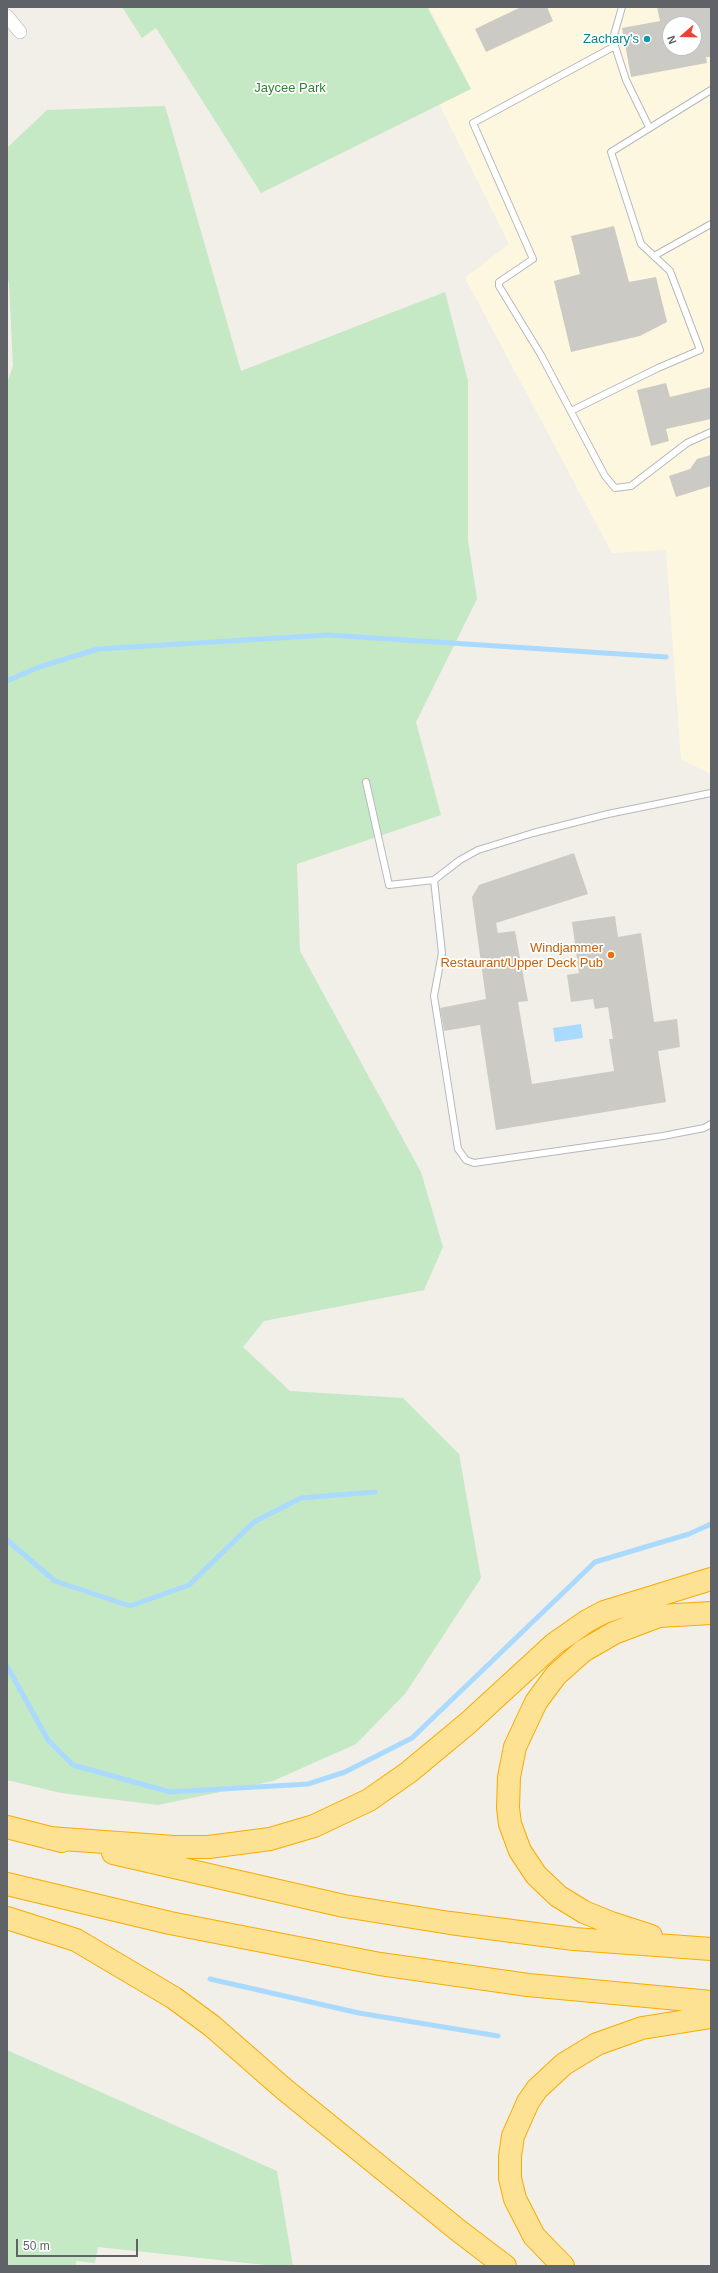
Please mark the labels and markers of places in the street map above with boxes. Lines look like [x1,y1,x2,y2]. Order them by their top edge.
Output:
place label: Zachary's [583,31,639,47]
marker: Zachary's [642,34,652,44]
place label: Windjammer Restaurant/Upper Deck Pub [440,940,603,971]
marker: Windjammer Restaurant/Upper Deck Pub [606,950,616,960]

